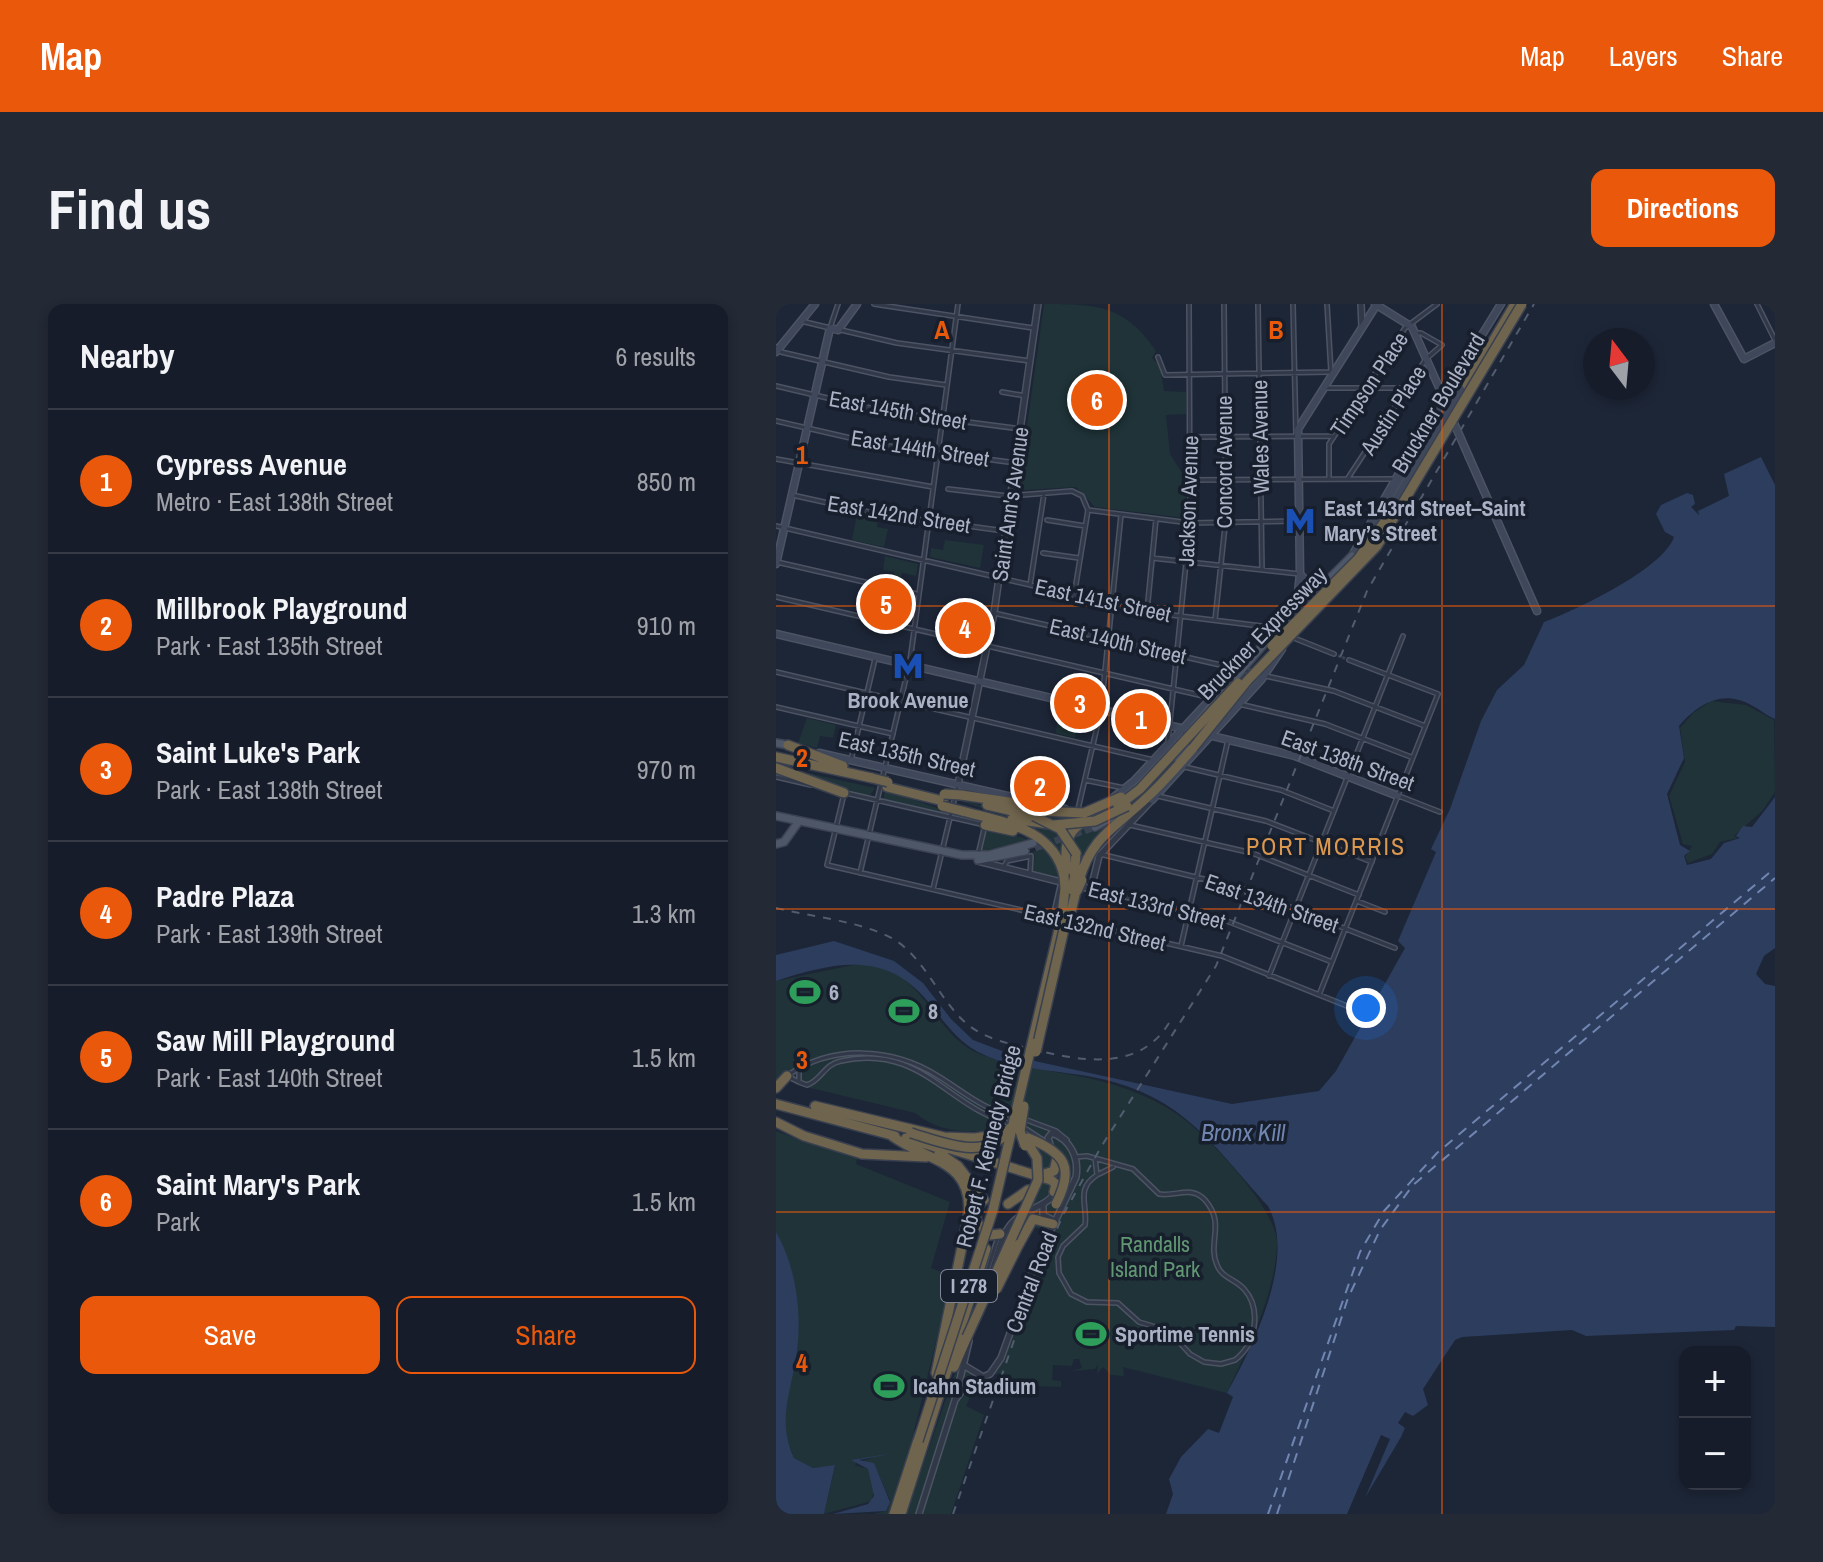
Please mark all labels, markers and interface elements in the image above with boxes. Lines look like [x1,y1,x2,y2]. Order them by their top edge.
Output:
text: Map [40,31,102,82]
text: Map [1520,37,1565,75]
text: Layers [1609,37,1678,75]
text: Share [1722,37,1783,75]
button: Directions [1591,169,1775,247]
text: Find us [48,171,211,246]
text: A [934,312,950,347]
text: B [1268,312,1284,347]
street label: Timpson Place [1323,326,1415,442]
street label: Bruckner Boulevard [1384,327,1492,479]
north arrow [1583,328,1655,400]
text: Nearby [80,333,175,379]
text: 6 results [615,339,696,374]
street label: Austin Place [1352,359,1433,461]
pin: 6 [1071,370,1123,430]
street label: Wales Avenue [1244,380,1276,494]
street label: East 145th Street [827,383,969,437]
street label: Concord Avenue [1209,395,1239,529]
street label: East 144th Street [849,422,991,474]
street label: Saint Ann's Avenue [984,425,1036,583]
street label: Jackson Avenue [1171,435,1205,567]
text: 1 [796,437,808,472]
text: Cypress Avenue [156,444,347,484]
text: 1 [100,464,112,499]
text: 850 m [637,464,696,499]
text: Metro · East 138th Street [156,484,393,519]
street label: East 142nd Street [825,488,973,540]
place label: East 143rd Street–Saint Mary’s Street [1324,493,1526,548]
metro station icon: East 143rd Street–Saint Mary’s Street [1283,504,1317,538]
street label: Bruckner Expressway [1191,560,1333,706]
street label: East 141st Street [1032,571,1174,629]
pin: 5 [860,574,912,634]
text: Millbrook Playground [156,588,408,628]
pin: 4 [939,598,991,658]
text: 2 [100,608,112,643]
text: 910 m [637,608,696,643]
street label: East 140th Street [1047,611,1189,671]
text: Park · East 135th Street [156,628,382,663]
metro station icon: Brook Avenue [891,649,925,683]
pin: 3 [1054,673,1106,733]
place label: Brook Avenue [848,685,968,715]
pin: 1 [1115,689,1167,749]
street label: East 138th Street [1277,722,1419,798]
street label: East 135th Street [836,724,978,784]
text: Saint Luke's Park [156,732,360,772]
text: 2 [796,740,808,775]
text: 3 [100,752,112,787]
text: 970 m [637,752,696,787]
pin: 2 [1014,756,1066,816]
text: Park · East 138th Street [156,772,382,807]
district label: PORT MORRIS [1246,830,1406,862]
street label: East 134th Street [1201,866,1343,940]
street label: East 133rd Street [1085,873,1229,937]
text: Padre Plaza [156,876,294,916]
text: 4 [100,896,112,931]
text: 1.3 km [632,896,696,931]
street label: East 132nd Street [1021,896,1169,958]
text: Park · East 139th Street [156,916,382,951]
sports icon: 6 [788,975,822,1009]
place label: 6 [829,977,839,1007]
your location [1346,988,1386,1028]
sports icon: 8 [887,994,921,1028]
place label: 8 [928,996,938,1026]
text: Saw Mill Playground [156,1020,395,1060]
text: 5 [100,1040,112,1075]
text: 1.5 km [632,1040,696,1075]
text: 3 [796,1042,808,1077]
street label: Robert F. Kennedy Bridge [948,1042,1028,1250]
text: Park · East 140th Street [156,1060,382,1095]
water label: Bronx Kill [1201,1116,1286,1148]
text: Saint Mary's Park [156,1164,360,1204]
text: 6 [100,1184,112,1219]
text: 1.5 km [632,1184,696,1219]
text: Park [156,1204,200,1239]
street label: Central Road [998,1227,1064,1337]
park label: Randalls Island Park [1110,1229,1201,1284]
road number: I 278 [941,1270,997,1302]
button: Save [80,1296,380,1374]
button: Share [396,1296,696,1374]
sports icon: Sportime Tennis [1074,1317,1108,1351]
place label: Sportime Tennis [1115,1319,1255,1349]
text: 4 [796,1345,808,1380]
map controls [1679,1346,1751,1490]
button: + [1679,1346,1751,1418]
sports icon: Icahn Stadium [872,1369,906,1403]
place label: Icahn Stadium [913,1371,1036,1401]
button: − [1679,1418,1751,1490]

